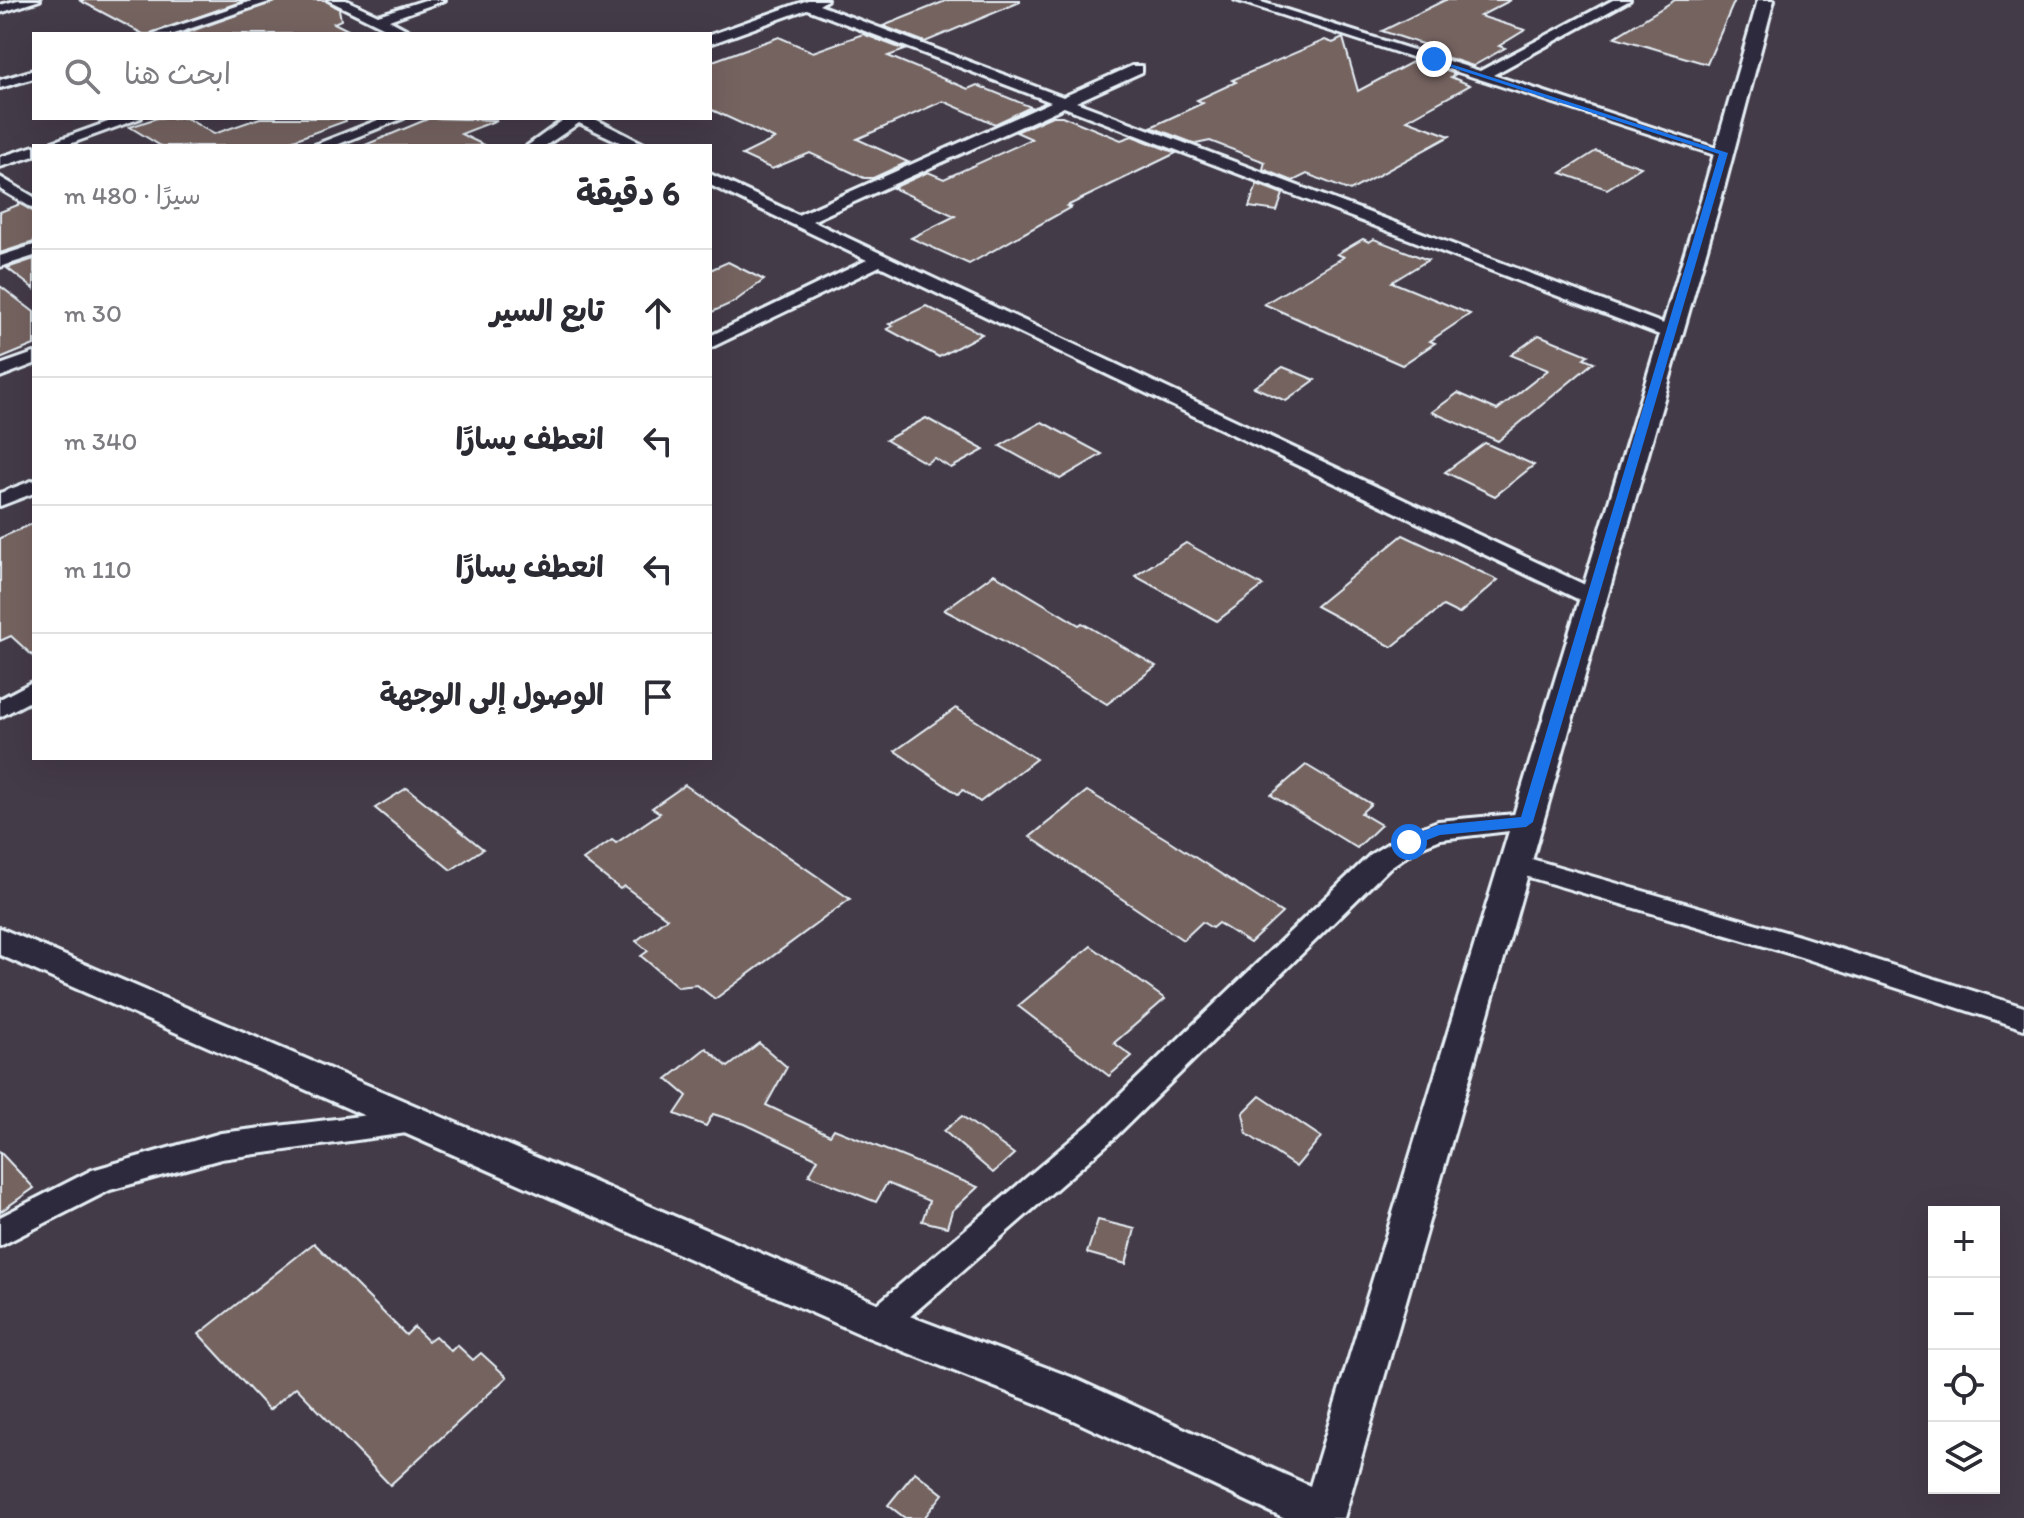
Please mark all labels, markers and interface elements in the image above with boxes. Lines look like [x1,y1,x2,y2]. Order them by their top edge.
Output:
search box [32,32,712,120]
route end [1416,41,1452,77]
icon: search [60,54,104,98]
text: ابحث هنا [124,55,231,92]
text: 6 دقيقة [576,173,680,214]
text: سيرًا · 480 m [64,179,201,211]
icon: ahead [636,291,680,335]
text: تابع السير [490,292,604,329]
text: 30 m [64,297,122,329]
icon: left [636,419,680,463]
text: انعطف يسارًا [455,420,604,457]
text: 340 m [64,425,138,457]
icon: left [636,547,680,591]
text: انعطف يسارًا [455,548,604,585]
text: 110 m [64,553,132,585]
icon: arrive [636,675,680,719]
text: الوصول إلى الوجهة [380,676,604,713]
route start [1391,824,1427,860]
map controls [1928,1206,2000,1494]
button: + [1928,1206,2000,1278]
button: − [1928,1278,2000,1350]
button: locate [1928,1350,2000,1422]
button: layers [1928,1422,2000,1494]

